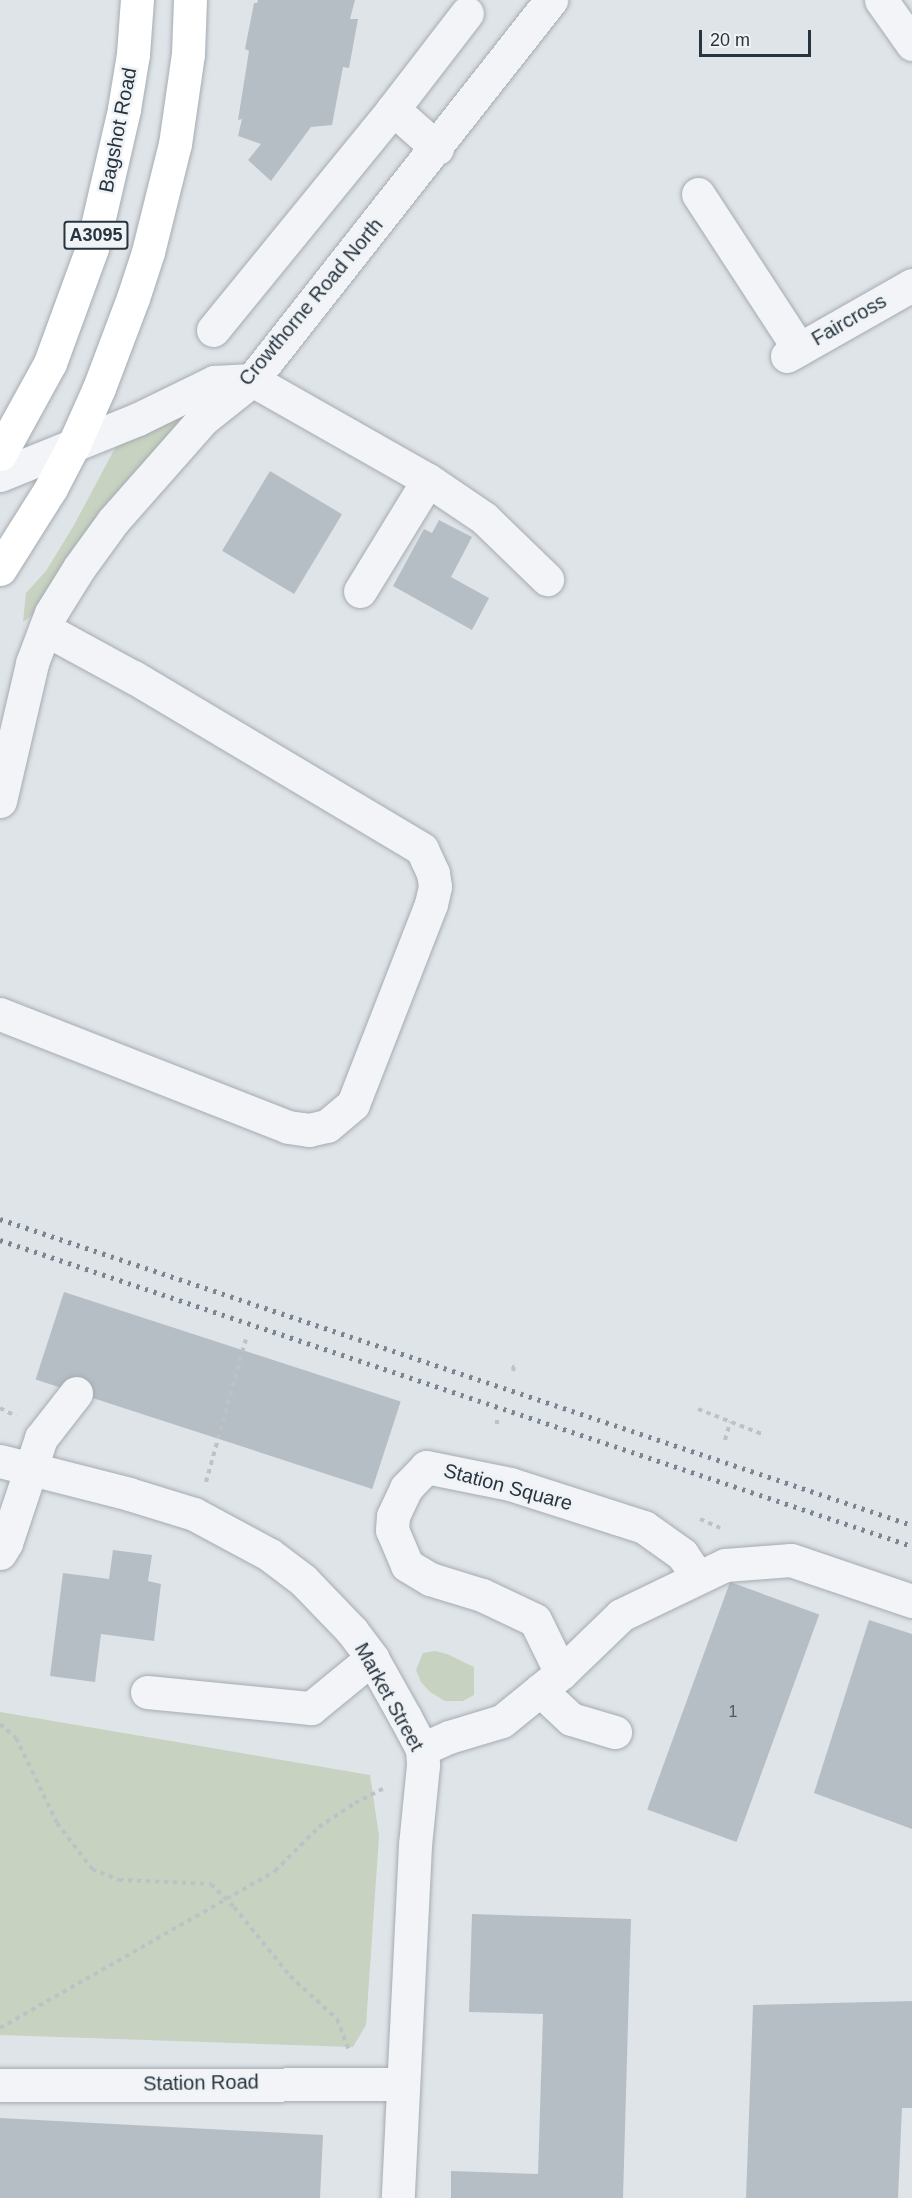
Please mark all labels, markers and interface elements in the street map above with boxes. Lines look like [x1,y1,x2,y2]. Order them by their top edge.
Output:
scale bar [702,18,814,56]
text: 20 m [710,30,750,50]
street label: Bagshot Road [94,65,142,195]
street label: Crowthorne Road North [234,213,388,391]
road number: A3095 [63,220,129,250]
street label: Faircross [807,289,891,351]
street label: Station Square [441,1458,575,1516]
street label: Market Street [349,1639,429,1755]
house number: 1 [729,1702,737,1722]
street label: Station Road [143,2070,259,2096]

